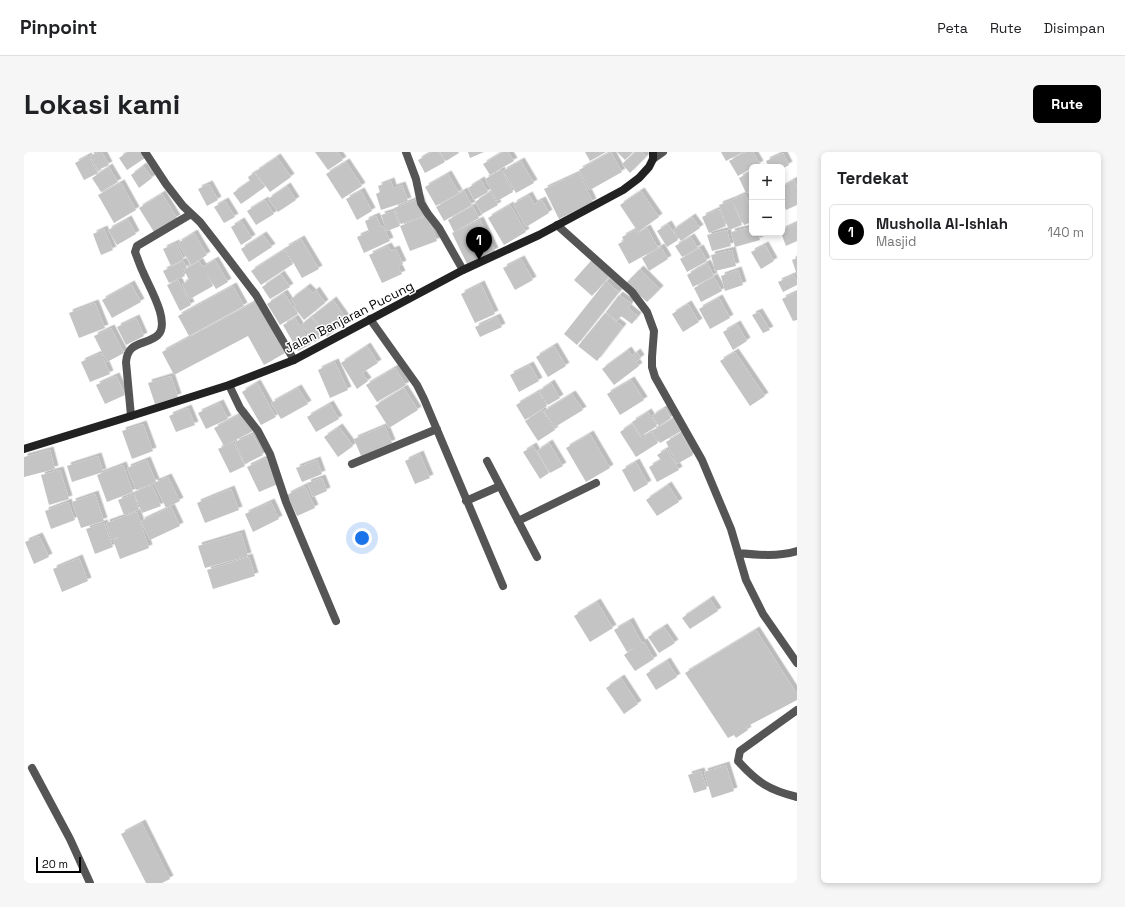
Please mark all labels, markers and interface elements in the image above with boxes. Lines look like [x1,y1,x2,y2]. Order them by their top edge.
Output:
text: Pinpoint [20,15,97,40]
text: Peta [937,19,968,37]
text: Rute [990,19,1022,37]
text: Disimpan [1044,19,1105,37]
button: Rute [1033,85,1101,123]
text: Lokasi kami [24,86,180,122]
map controls [749,164,785,236]
button: + [749,164,785,200]
text: Terdekat [837,167,909,189]
button: − [749,200,785,236]
text: Musholla Al-Ishlah [876,214,1008,233]
text: 1 [848,224,854,241]
text: 140 m [1048,224,1084,241]
pin: 1 [466,227,492,260]
text: Masjid [876,233,916,250]
street label: Jalan Banjaran Pucung [282,277,416,357]
your location [352,528,372,548]
scale bar [36,855,81,874]
text: 20 m [42,857,68,871]

